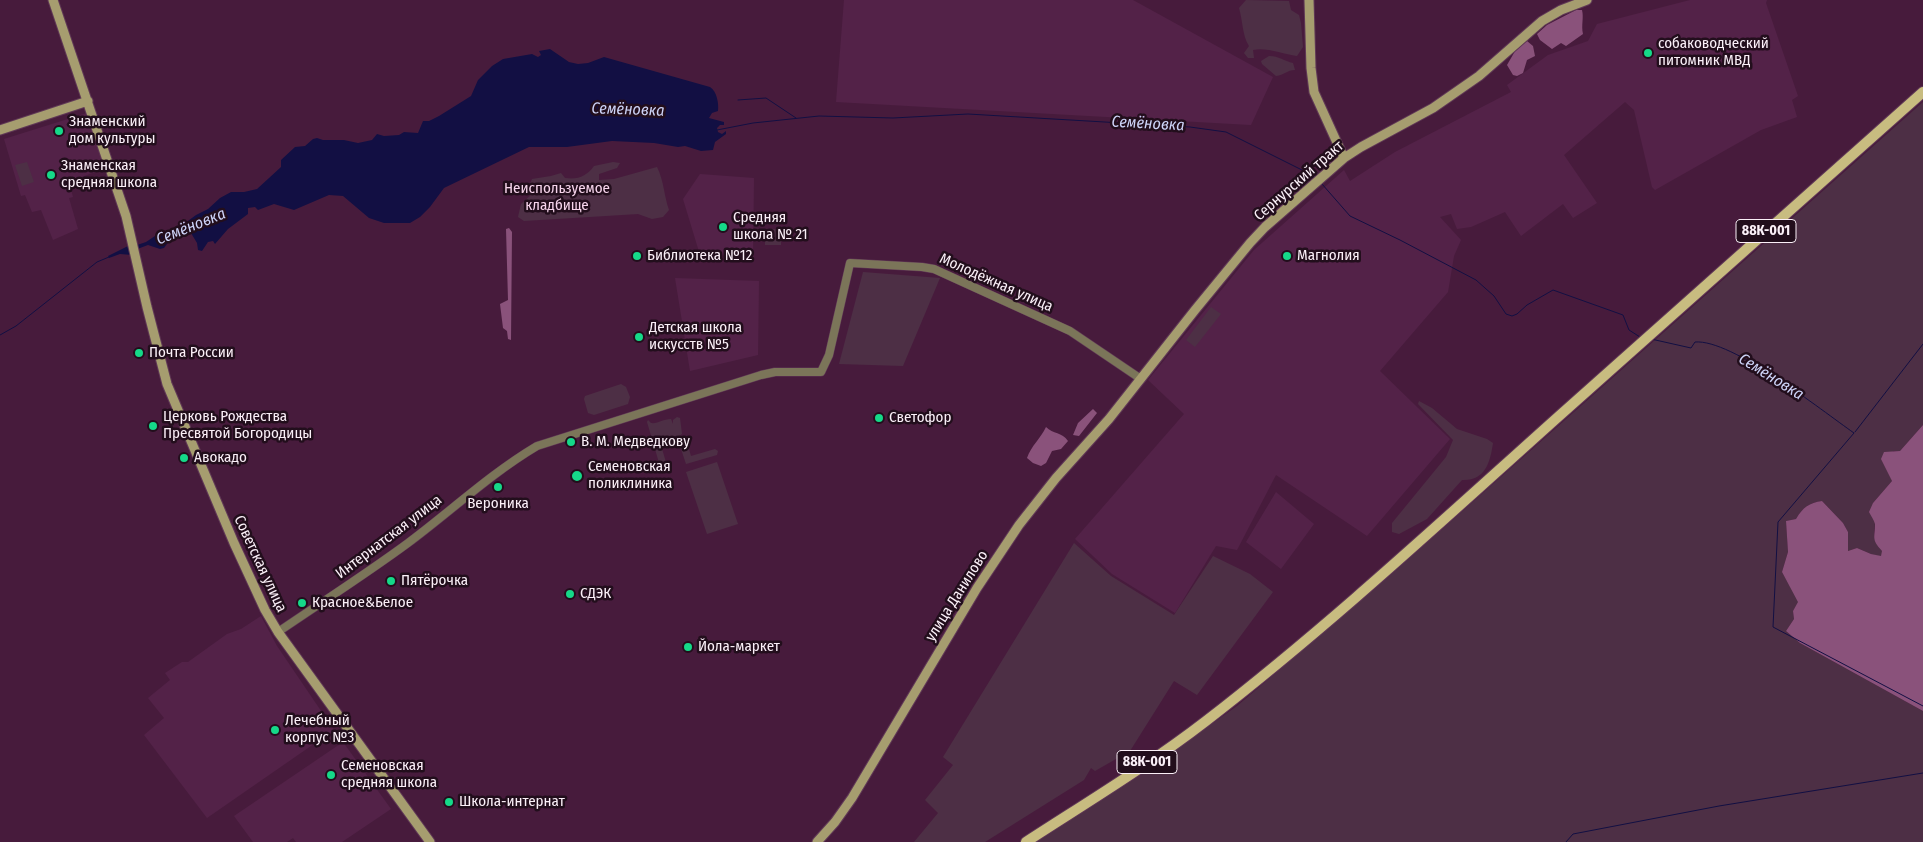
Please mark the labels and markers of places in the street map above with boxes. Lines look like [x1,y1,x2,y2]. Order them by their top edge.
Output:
place label: собаководческий питомник МВД [1658,35,1769,70]
marker: собаководческий питомник МВД [1642,47,1654,59]
place label: Знаменский дом культуры [69,113,156,148]
marker: Знаменский дом культуры [53,125,65,137]
place label: Знаменская средняя школа [61,157,157,192]
marker: Знаменская средняя школа [45,169,57,181]
place label: Средняя школа № 21 [733,209,808,244]
marker: Средняя школа № 21 [717,221,729,233]
place label: Библиотека №12 [647,247,752,265]
place label: Магнолия [1297,247,1360,265]
marker: Библиотека №12 [631,250,643,262]
marker: Магнолия [1281,250,1293,262]
place label: Детская школа искусств №5 [649,319,742,354]
marker: Детская школа искусств №5 [633,331,645,343]
place label: Почта России [149,344,234,362]
marker: Почта России [133,347,145,359]
place label: Церковь Рождества Пресвятой Богородицы [163,408,312,443]
place label: Светофор [889,409,951,427]
marker: Светофор [873,412,885,424]
marker: Церковь Рождества Пресвятой Богородицы [147,420,159,432]
place label: В. М. Медведкову [581,433,690,451]
marker: В. М. Медведкову [565,436,577,448]
place label: Авокадо [194,449,247,467]
marker: Авокадо [178,452,190,464]
place label: Семеновская поликлиника [588,458,672,493]
marker: Семеновская поликлиника [570,469,584,483]
marker: Вероника [492,481,504,493]
place label: Вероника [467,495,529,513]
place label: Пятёрочка [401,572,468,590]
marker: Пятёрочка [385,575,397,587]
place label: СДЭК [580,585,611,603]
marker: СДЭК [564,588,576,600]
place label: Красное&Белое [312,594,413,612]
marker: Красное&Белое [296,597,308,609]
place label: Йола-маркет [698,638,780,656]
marker: Йола-маркет [682,641,694,653]
place label: Лечебный корпус №3 [285,712,354,747]
marker: Лечебный корпус №3 [269,724,281,736]
place label: Семеновская средняя школа [341,757,437,792]
marker: Семеновская средняя школа [325,769,337,781]
place label: Школа-интернат [459,793,565,811]
marker: Школа-интернат [443,796,455,808]

